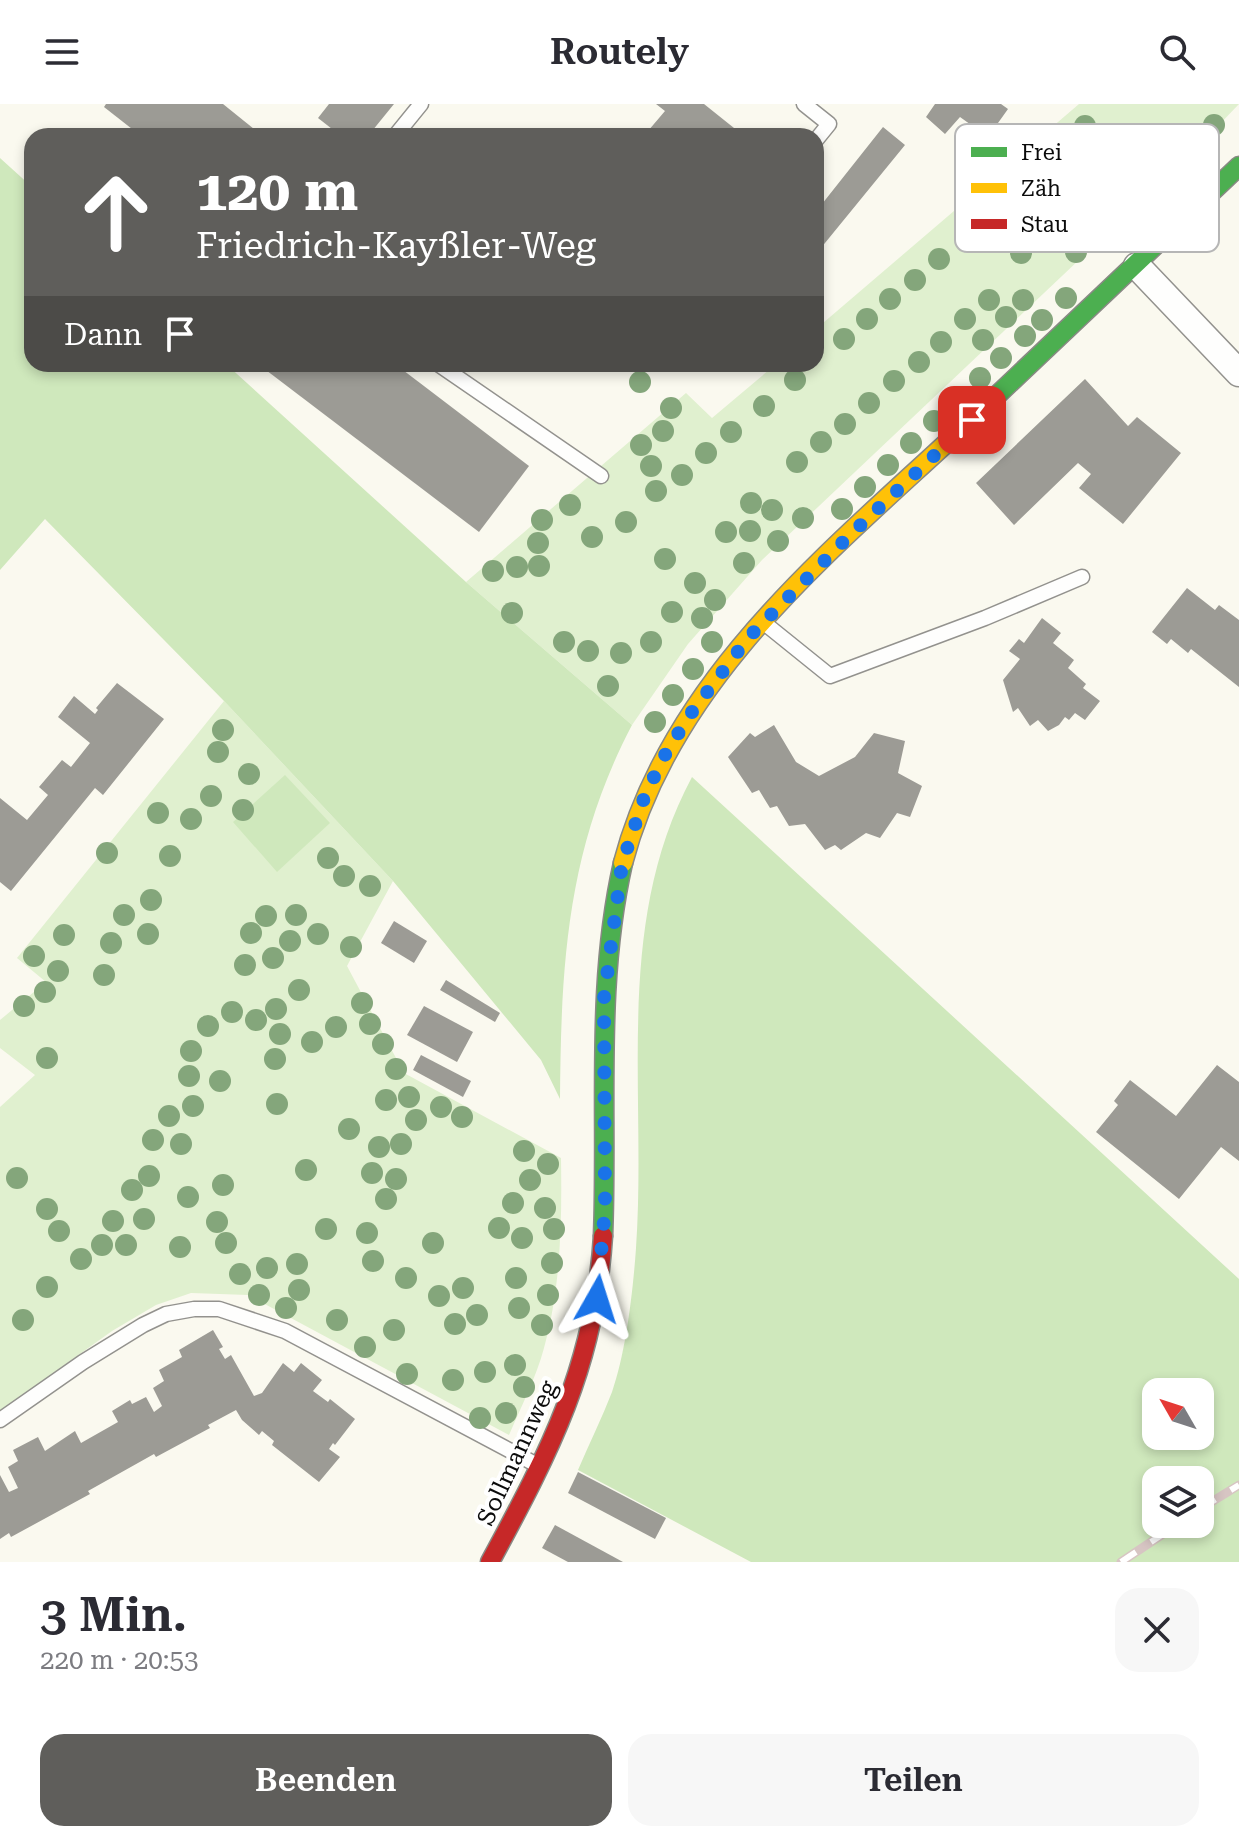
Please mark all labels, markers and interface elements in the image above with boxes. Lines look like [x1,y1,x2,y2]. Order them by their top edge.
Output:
icon: menu [40,30,84,74]
icon: search [1155,30,1199,74]
text: Routely [550,31,689,73]
legend [955,124,1219,252]
text: Frei [1021,140,1062,165]
text: 120 m [196,158,358,224]
icon: ahead [64,160,168,264]
text: Zäh [1021,176,1061,201]
text: Stau [1021,212,1069,237]
text: Friedrich-Kayßler-Weg [196,225,596,267]
icon: arrive [158,312,202,356]
text: Dann [64,317,142,352]
pin [938,386,1006,454]
icon: arrive [950,398,994,442]
position arrow [555,1257,639,1341]
street label: Sollmannweg [471,1376,563,1530]
north arrow [1142,1378,1214,1450]
map controls [1142,1378,1214,1538]
button: layers [1142,1466,1214,1538]
text: 3 Min. [40,1587,187,1643]
button: close [1115,1588,1199,1672]
text: 220 m · 20:53 [40,1645,199,1675]
button: Beenden [40,1734,612,1826]
button: Teilen [628,1734,1199,1826]

